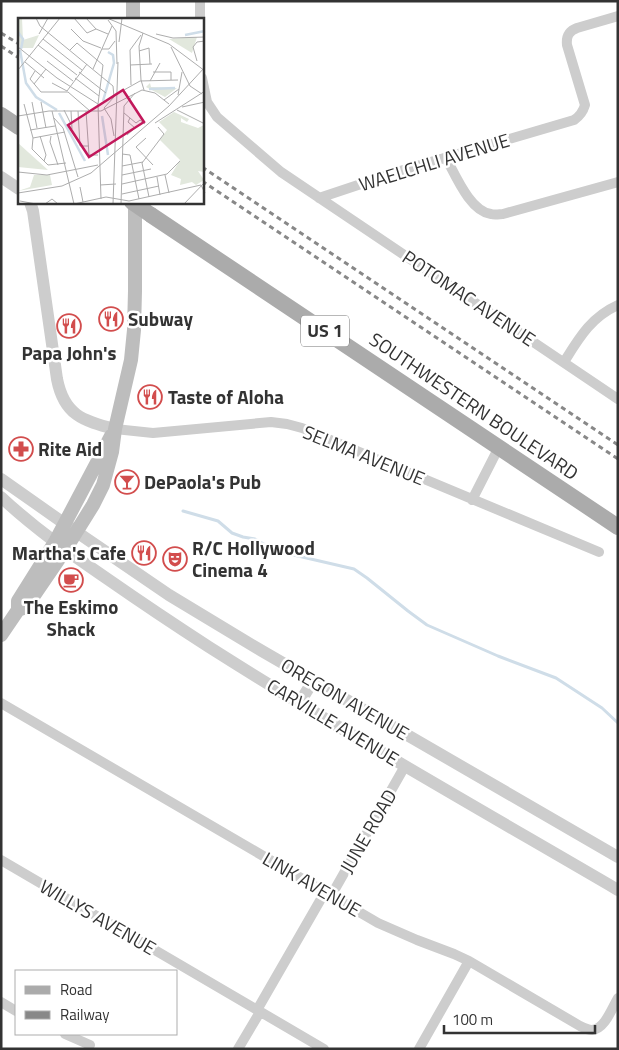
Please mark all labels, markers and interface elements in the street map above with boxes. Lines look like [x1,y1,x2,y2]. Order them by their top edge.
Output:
inset map [18,18,204,204]
street label: WAELCHLI AVENUE [355,125,513,198]
street label: POTOMAC AVENUE [397,242,542,353]
place label: Subway [128,304,193,333]
restaurant icon: Subway [98,306,124,332]
restaurant icon: Papa John's [56,313,82,339]
road number: US 1 [301,316,349,346]
street label: SOUTHWESTERN BOULEVARD [364,325,585,487]
place label: Papa John's [21,338,117,367]
place label: Taste of Aloha [168,382,284,411]
restaurant icon: Taste of Aloha [137,384,163,410]
street label: SELMA AVENUE [299,417,430,492]
place label: Rite Aid [38,434,102,463]
pharmacy icon: Rite Aid [8,436,34,462]
place label: DePaola's Pub [144,467,261,496]
bar icon: DePaola's Pub [114,469,140,495]
place label: R/C Hollywood Cinema 4 [192,533,315,584]
place label: Martha's Cafe [12,538,126,567]
restaurant icon: Martha's Cafe [131,540,157,566]
theatre icon: R/C Hollywood Cinema 4 [162,546,188,572]
cafe icon: The Eskimo Shack [58,567,84,593]
place label: The Eskimo Shack [24,592,118,643]
street label: OREGON AVENUE [276,650,415,747]
street label: CARVILLE AVENUE [262,671,405,773]
street label: JUNE ROAD [332,783,403,878]
street label: LINK AVENUE [258,844,367,924]
street label: WILLYS AVENUE [35,871,162,962]
legend [15,970,178,1035]
text: Road [60,978,92,1001]
scale bar [444,1002,595,1034]
text: Railway [60,1003,110,1026]
text: 100 m [452,1008,493,1031]

